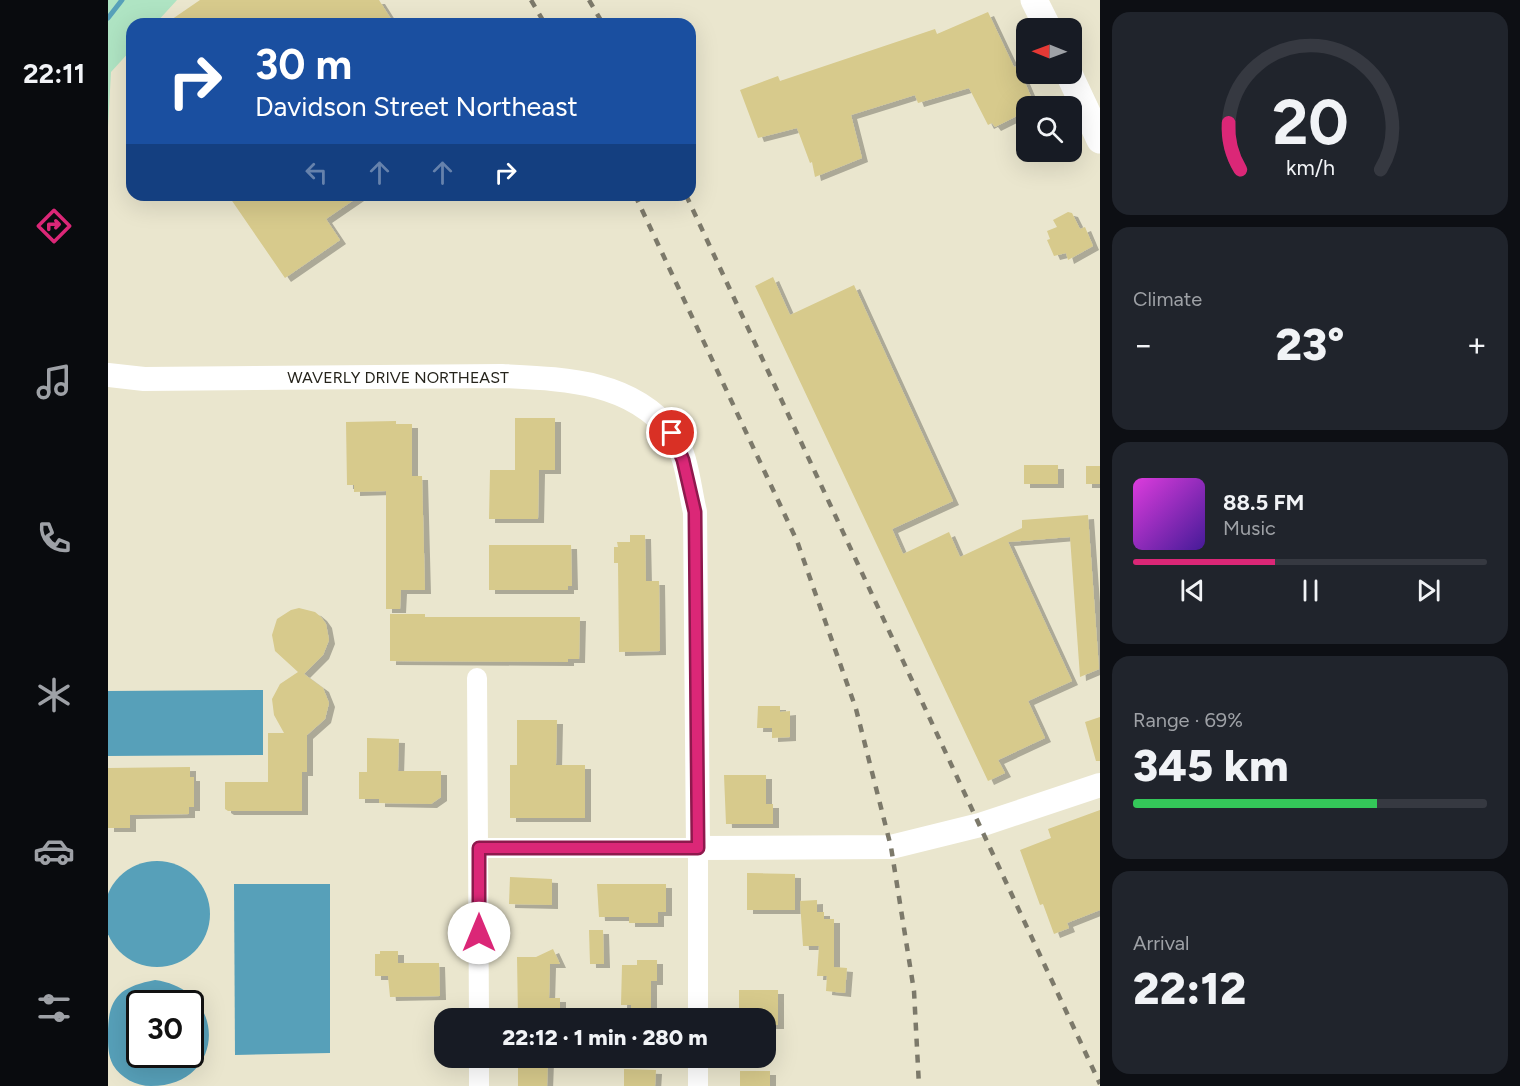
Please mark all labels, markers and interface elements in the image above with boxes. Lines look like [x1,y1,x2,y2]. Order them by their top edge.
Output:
north arrow [1016,18,1082,84]
map controls [1016,18,1082,162]
text: 30 m [255,39,352,90]
icon: right [156,42,234,120]
text: 22:11 [23,57,85,90]
text: 20 [1272,86,1348,161]
text: Davidson Street Northeast [255,90,578,123]
button: search [1016,96,1082,162]
icon: left [300,156,333,189]
icon: ahead [363,156,396,189]
icon: ahead [426,156,459,189]
icon: right [489,156,522,189]
text: km/h [1286,156,1334,181]
icon: directions [33,205,75,247]
text: Climate [1133,287,1202,311]
text: 23° [1276,317,1344,371]
text: − [1133,325,1154,364]
text: + [1466,325,1487,364]
icon: music [33,361,75,403]
street label: WAVERLY DRIVE NORTHEAST [287,368,509,387]
pin [646,407,697,458]
icon: arrive [655,416,688,449]
text: 88.5 FM [1223,489,1304,516]
text: Music [1223,516,1276,540]
icon: phone [33,517,75,559]
icon: previous [1176,574,1209,607]
icon: pause [1294,574,1327,607]
icon: next [1412,574,1445,607]
icon: climate [33,674,75,716]
text: Range · 69% [1133,708,1243,732]
text: 345 km [1133,738,1289,792]
icon: car [33,830,75,872]
position arrow [447,901,511,965]
text: Arrival [1133,931,1189,955]
text: 22:12 [1133,961,1246,1015]
icon: filters [33,987,75,1029]
speed limit sign: 30 [126,990,204,1068]
text: 22:12 · 1 min · 280 m [502,1024,708,1051]

